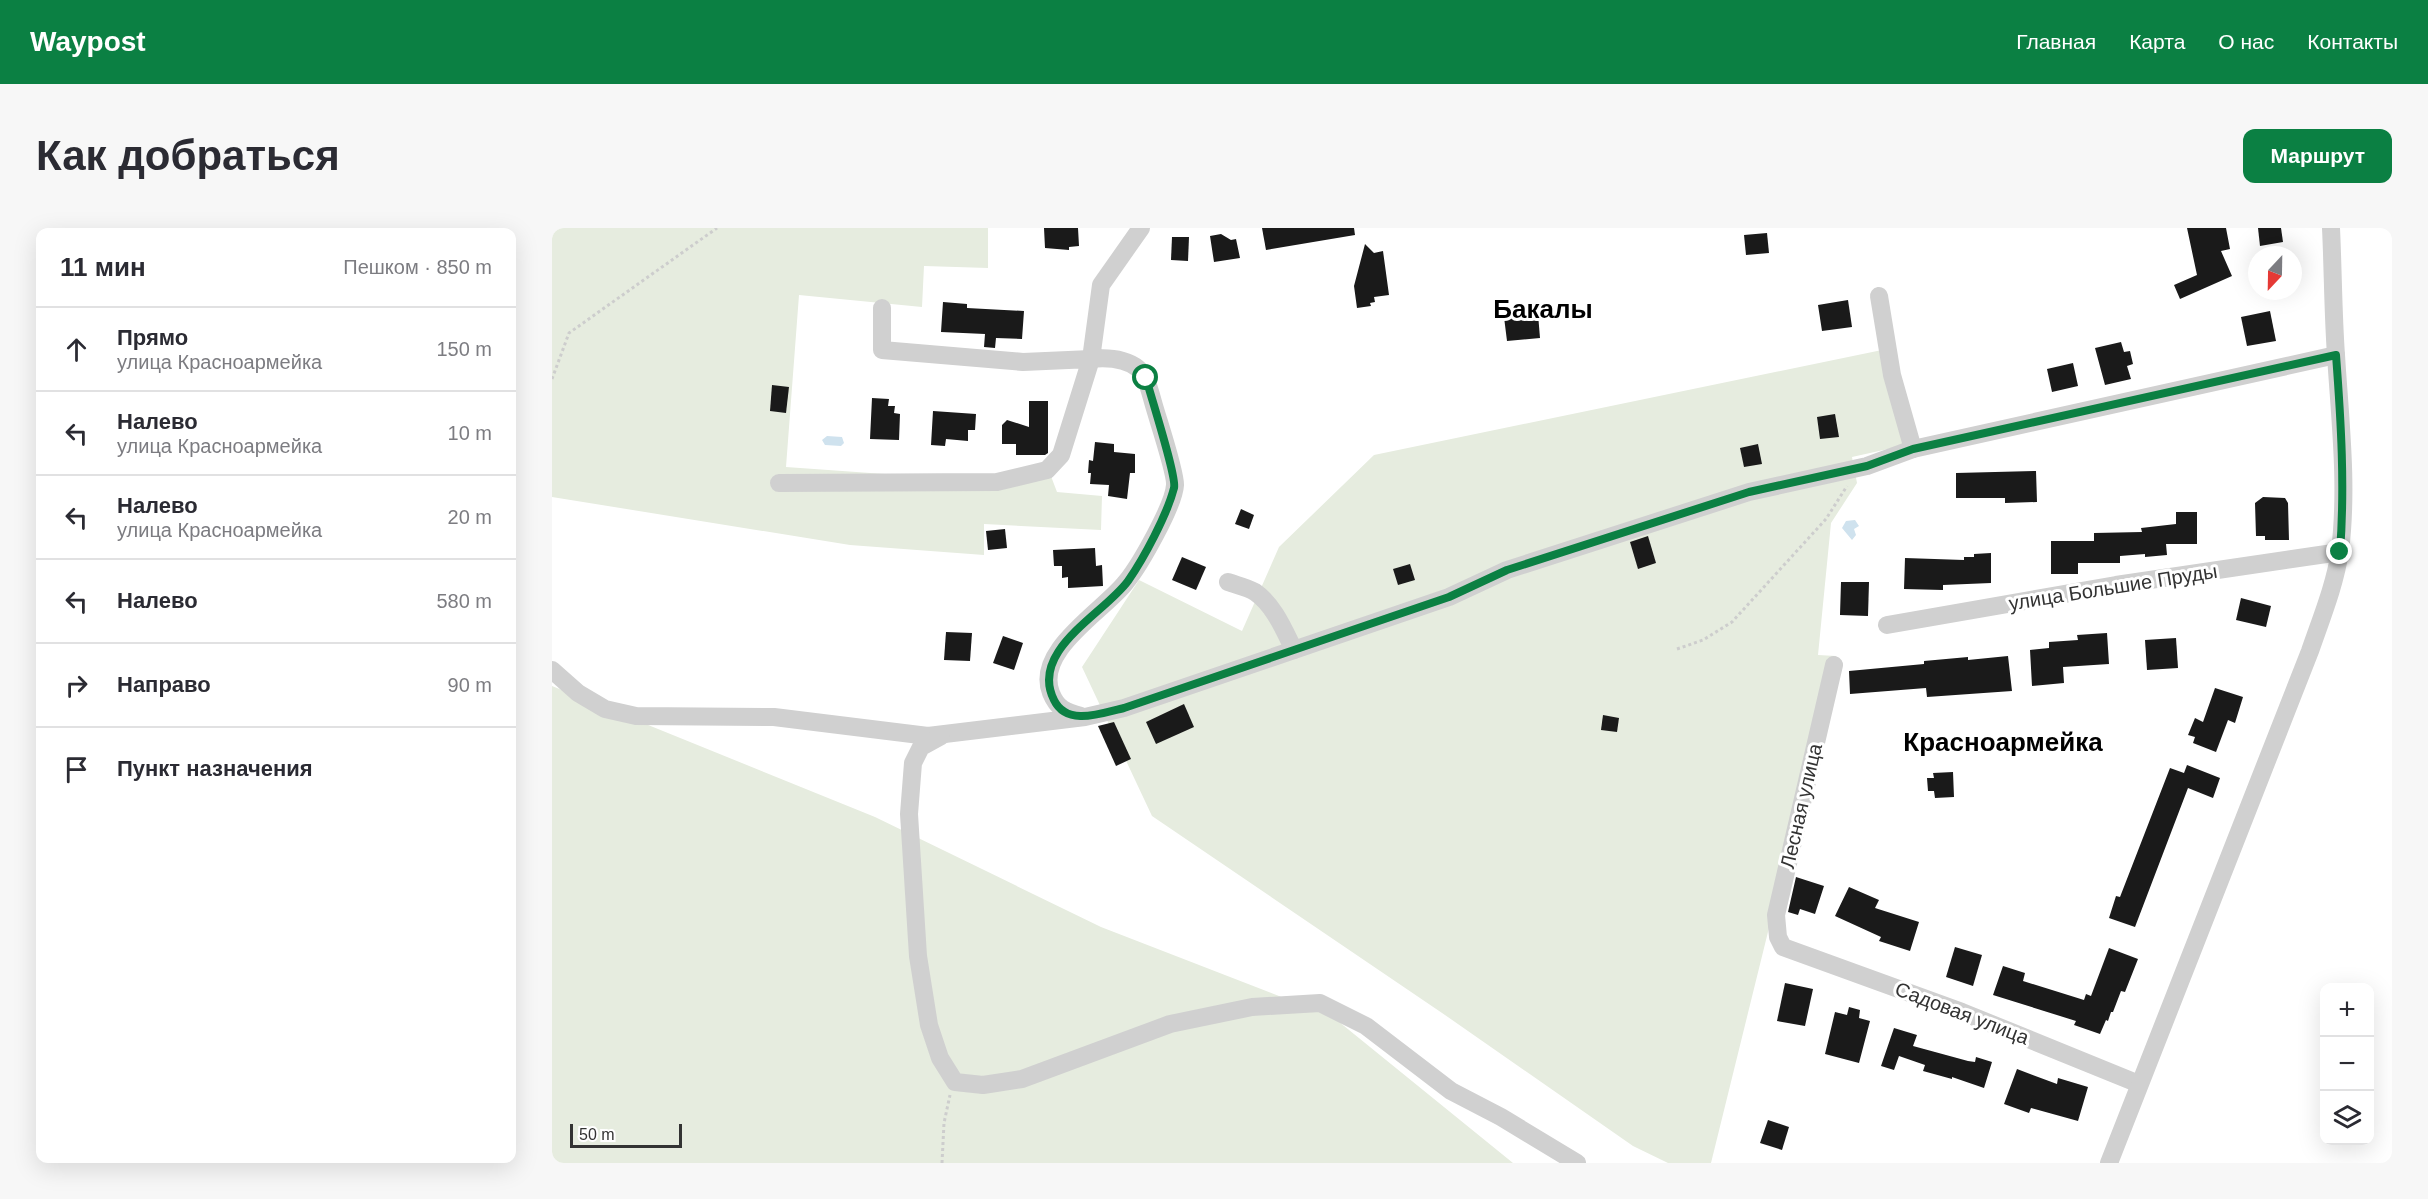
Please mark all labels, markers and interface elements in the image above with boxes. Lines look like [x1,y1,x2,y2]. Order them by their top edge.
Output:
text: Waypost [30,26,146,57]
text: Главная [2016,30,2096,53]
text: Карта [2129,30,2185,53]
text: О нас [2218,30,2274,53]
text: Контакты [2307,30,2398,53]
button: Маршрут [2243,129,2392,183]
text: Как добраться [36,132,340,179]
north arrow [2248,246,2302,300]
text: 11 мин [60,252,146,282]
text: Пешком · 850 m [343,256,492,278]
district label: Бакалы [1493,294,1593,324]
text: Прямо [117,325,188,350]
icon: ahead [60,333,93,366]
text: 150 m [436,338,492,360]
text: улица Красноармейка [117,351,322,373]
route start [1132,364,1158,390]
text: Налево [117,409,198,434]
icon: left [60,417,93,450]
text: 10 m [448,422,492,444]
text: улица Красноармейка [117,435,322,457]
text: Налево [117,493,198,518]
icon: left [60,501,93,534]
text: 20 m [448,506,492,528]
text: улица Красноармейка [117,519,322,541]
route end [2326,538,2352,564]
street label: улица Большие Пруды [2007,560,2219,614]
icon: left [60,585,93,618]
text: Налево [117,588,198,613]
text: 580 m [436,590,492,612]
icon: right [60,669,93,702]
text: Направо [117,672,211,697]
text: 90 m [448,674,492,696]
district label: Красноармейка [1903,727,2103,757]
street label: Лесная улица [1776,740,1826,871]
icon: arrive [60,753,93,786]
text: Пункт назначения [117,756,313,781]
street label: Садовая улица [1892,977,2033,1049]
map controls [2320,983,2374,1145]
button: + [2320,983,2374,1037]
button: − [2320,1037,2374,1091]
button: layers [2320,1091,2374,1145]
scale bar [570,1121,682,1148]
text: 50 m [579,1126,615,1143]

